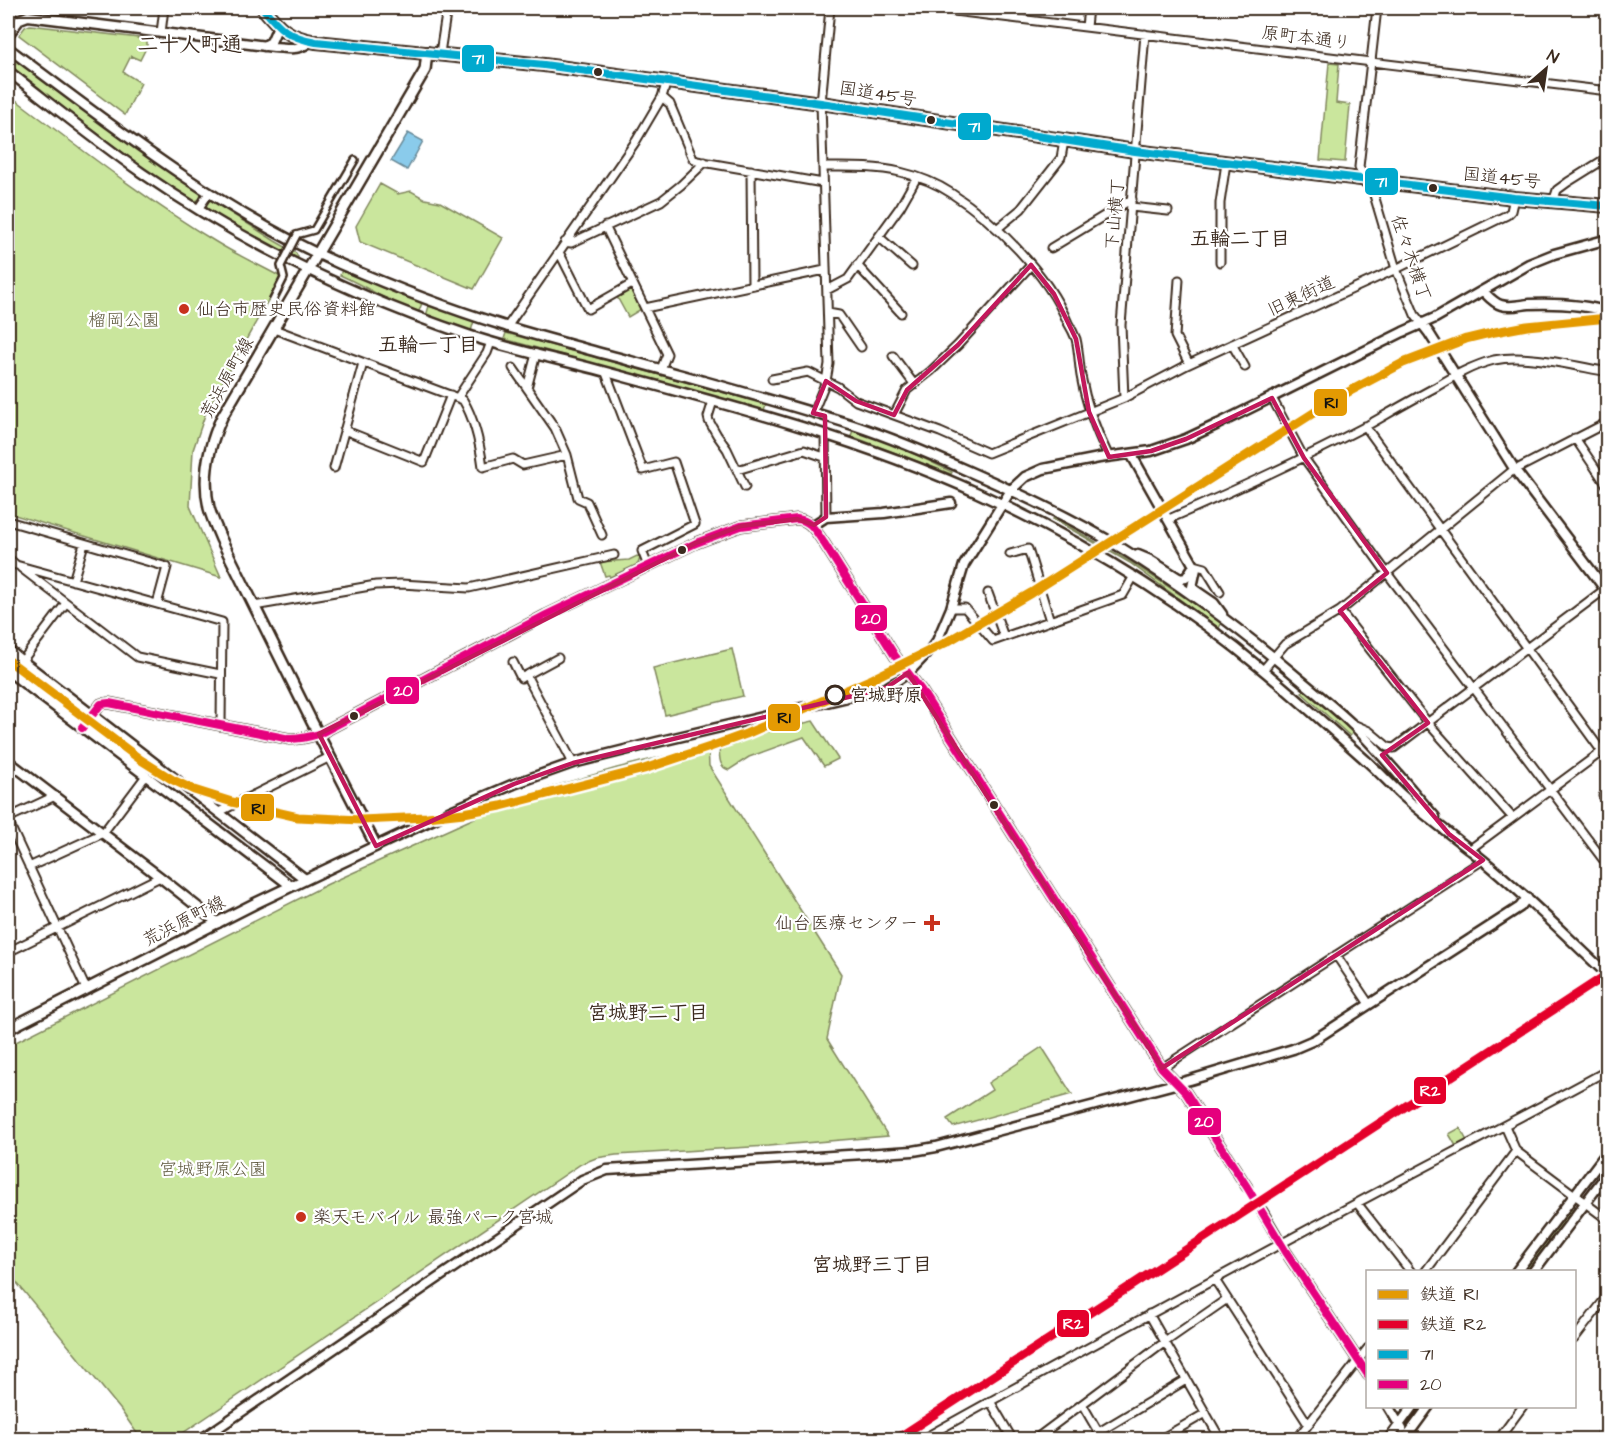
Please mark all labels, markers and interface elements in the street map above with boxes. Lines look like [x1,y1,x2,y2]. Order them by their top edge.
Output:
street label: 原町本通り [1260,20,1352,56]
district label: 二十人町通 [138,30,243,59]
north arrow [1516,39,1576,99]
line badge: 71 [461,44,495,73]
text: N [1543,45,1563,69]
text: 71 [471,48,485,70]
unlabelled marker [592,66,604,78]
street label: 国道45号 [837,75,919,113]
line badge: 71 [957,112,992,141]
unlabelled marker [925,114,937,126]
text: 71 [967,116,981,138]
street label: 国道45号 [1461,161,1543,195]
line badge: 71 [1364,167,1399,196]
text: 71 [1374,171,1388,193]
street label: 下山横丁 [1099,177,1131,251]
unlabelled marker [1427,182,1439,194]
street label: 佐々木横丁 [1385,211,1437,305]
district label: 五輪二丁目 [1190,225,1290,253]
street label: 旧東街道 [1263,269,1339,323]
place label: 仙台市歴史民俗資料館 [196,297,376,322]
marker: 仙台市歴史民俗資料館 [177,302,191,316]
park label: 榴岡公園 [88,308,160,333]
district label: 五輪一丁目 [378,331,478,359]
street label: 荒浜原町線 [194,333,260,423]
line badge: R1 [1313,388,1348,417]
text: R1 [1324,392,1339,414]
unlabelled marker [676,544,688,556]
line badge: 20 [854,604,888,632]
text: 20 [860,608,881,630]
line badge: 20 [385,676,420,705]
text: 20 [392,680,413,702]
place label: 宮城野原 [850,683,922,708]
marker: 宮城野原 [825,685,845,705]
line badge: R1 [767,703,801,732]
text: R1 [777,707,792,729]
unlabelled marker [348,710,360,722]
line badge: R1 [240,793,275,822]
text: R1 [251,798,266,820]
unlabelled marker [988,799,1000,811]
street label: 荒浜原町線 [138,889,230,953]
place label: 仙台医療センター [775,911,918,936]
marker: 仙台医療センター [923,914,941,932]
district label: 宮城野二丁目 [588,999,708,1027]
line badge: R2 [1413,1076,1447,1105]
text: R2 [1420,1080,1441,1102]
line badge: 20 [1187,1107,1222,1136]
text: 20 [1193,1111,1214,1133]
park label: 宮城野原公園 [159,1157,267,1182]
place label: 楽天モバイル 最強パーク宮城 [313,1205,553,1230]
marker: 楽天モバイル 最強パーク宮城 [294,1210,308,1224]
district label: 宮城野三丁目 [812,1251,932,1279]
legend [1366,1270,1576,1408]
text: 鉄道 R1 [1420,1282,1478,1307]
line badge: R2 [1056,1309,1090,1338]
text: 鉄道 R2 [1420,1312,1487,1337]
text: R2 [1063,1313,1084,1335]
text: 71 [1420,1342,1433,1367]
text: 20 [1420,1372,1442,1397]

